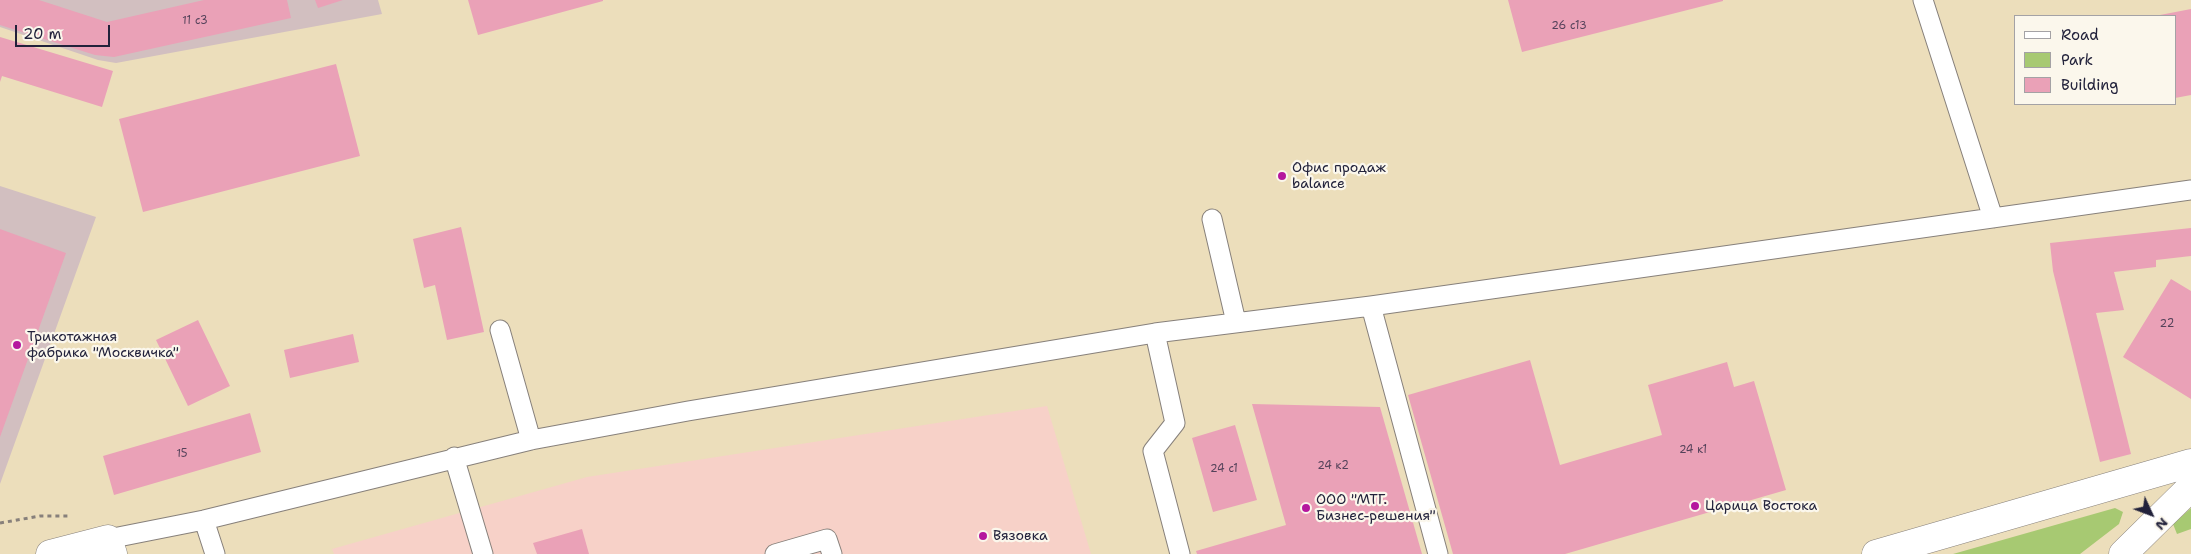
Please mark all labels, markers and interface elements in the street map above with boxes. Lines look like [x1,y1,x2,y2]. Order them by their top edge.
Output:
house number: 11 с3 [182,14,208,28]
scale bar [18,15,112,47]
legend [2014,15,2176,105]
house number: 26 с13 [1551,19,1587,33]
text: 20 m [23,24,62,44]
text: Road [2061,25,2099,45]
text: Park [2061,50,2093,70]
text: Building [2061,75,2118,95]
place label: Офис продаж balance [1292,160,1386,192]
marker: Офис продаж balance [1276,170,1288,182]
house number: 22 [2160,317,2174,331]
place label: Трикотажная фабрика "Москвичка" [27,329,179,362]
marker: Трикотажная фабрика "Москвичка" [11,339,23,351]
house number: 24 к1 [1679,443,1707,457]
house number: 15 [176,447,188,461]
house number: 24 к2 [1317,459,1349,473]
house number: 24 с1 [1210,462,1238,476]
north arrow [2126,489,2176,539]
place label: ООО "МТГ. Бизнес-решения" [1316,492,1436,524]
place label: Царица Востока [1705,498,1817,514]
marker: Царица Востока [1689,500,1701,512]
marker: ООО "МТГ. Бизнес-решения" [1300,502,1312,514]
text: N [2152,514,2172,534]
place label: Вязовка [993,528,1048,544]
marker: Вязовка [977,530,989,542]

